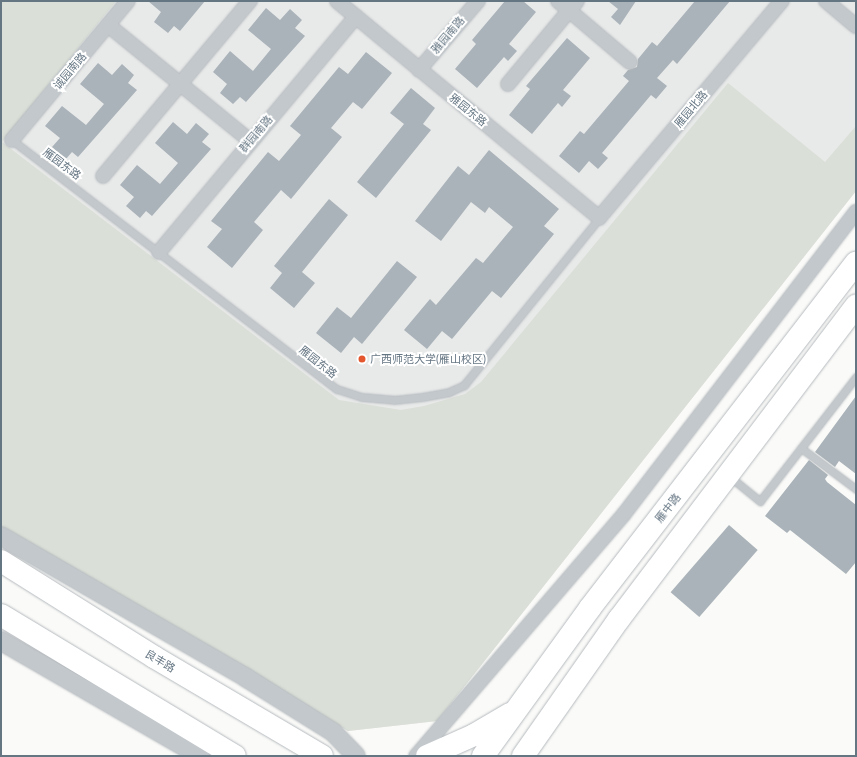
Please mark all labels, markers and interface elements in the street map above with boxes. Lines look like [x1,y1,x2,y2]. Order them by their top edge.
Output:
street label: 雅园南路 [429,14,467,56]
street label: 诚园南路 [51,50,89,92]
street label: 雁园北路 [672,88,710,130]
street label: 雅园东路 [447,91,489,129]
street label: 群园南路 [237,113,275,155]
street label: 雁园东路 [40,145,84,183]
street label: 雁园东路 [297,343,339,381]
place label: 广西师范大学(雁山校区) [370,352,486,366]
marker: 广西师范大学(雁山校区) [357,354,367,364]
street label: 雁中路 [653,491,683,525]
street label: 良丰路 [142,647,178,675]

